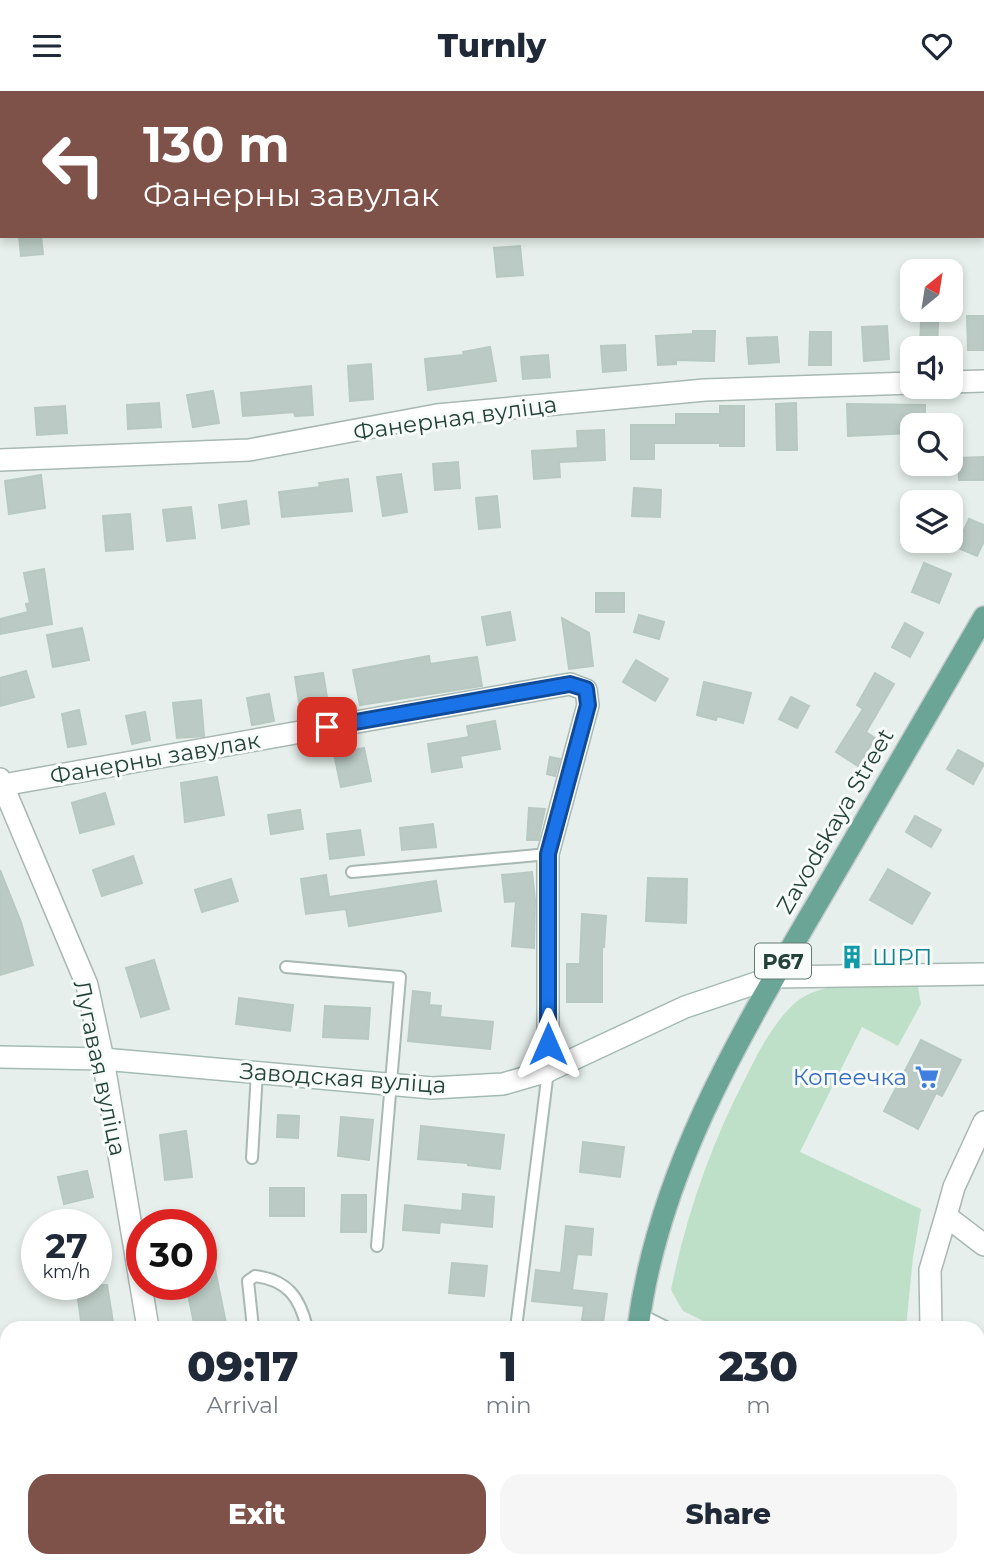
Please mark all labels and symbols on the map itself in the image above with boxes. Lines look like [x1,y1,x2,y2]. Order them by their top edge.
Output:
north arrow [900,259,962,322]
street label: Фанерная вуліца [351,390,559,446]
pin [297,697,357,757]
street label: Zavodskaya Street [771,723,899,919]
street label: Фанерны завулак [48,726,263,790]
road number: Р67 [755,943,811,979]
building icon: ШРП [838,943,866,971]
place label: ШРП [872,943,932,971]
street label: Лугавая вуліца [68,978,132,1158]
position arrow [511,1007,585,1081]
street label: Заводская вуліца [239,1057,447,1099]
place label: Копеечка [793,1063,907,1091]
supermarket icon: Копеечка [913,1063,941,1091]
speed limit sign: 30 [126,1209,217,1300]

